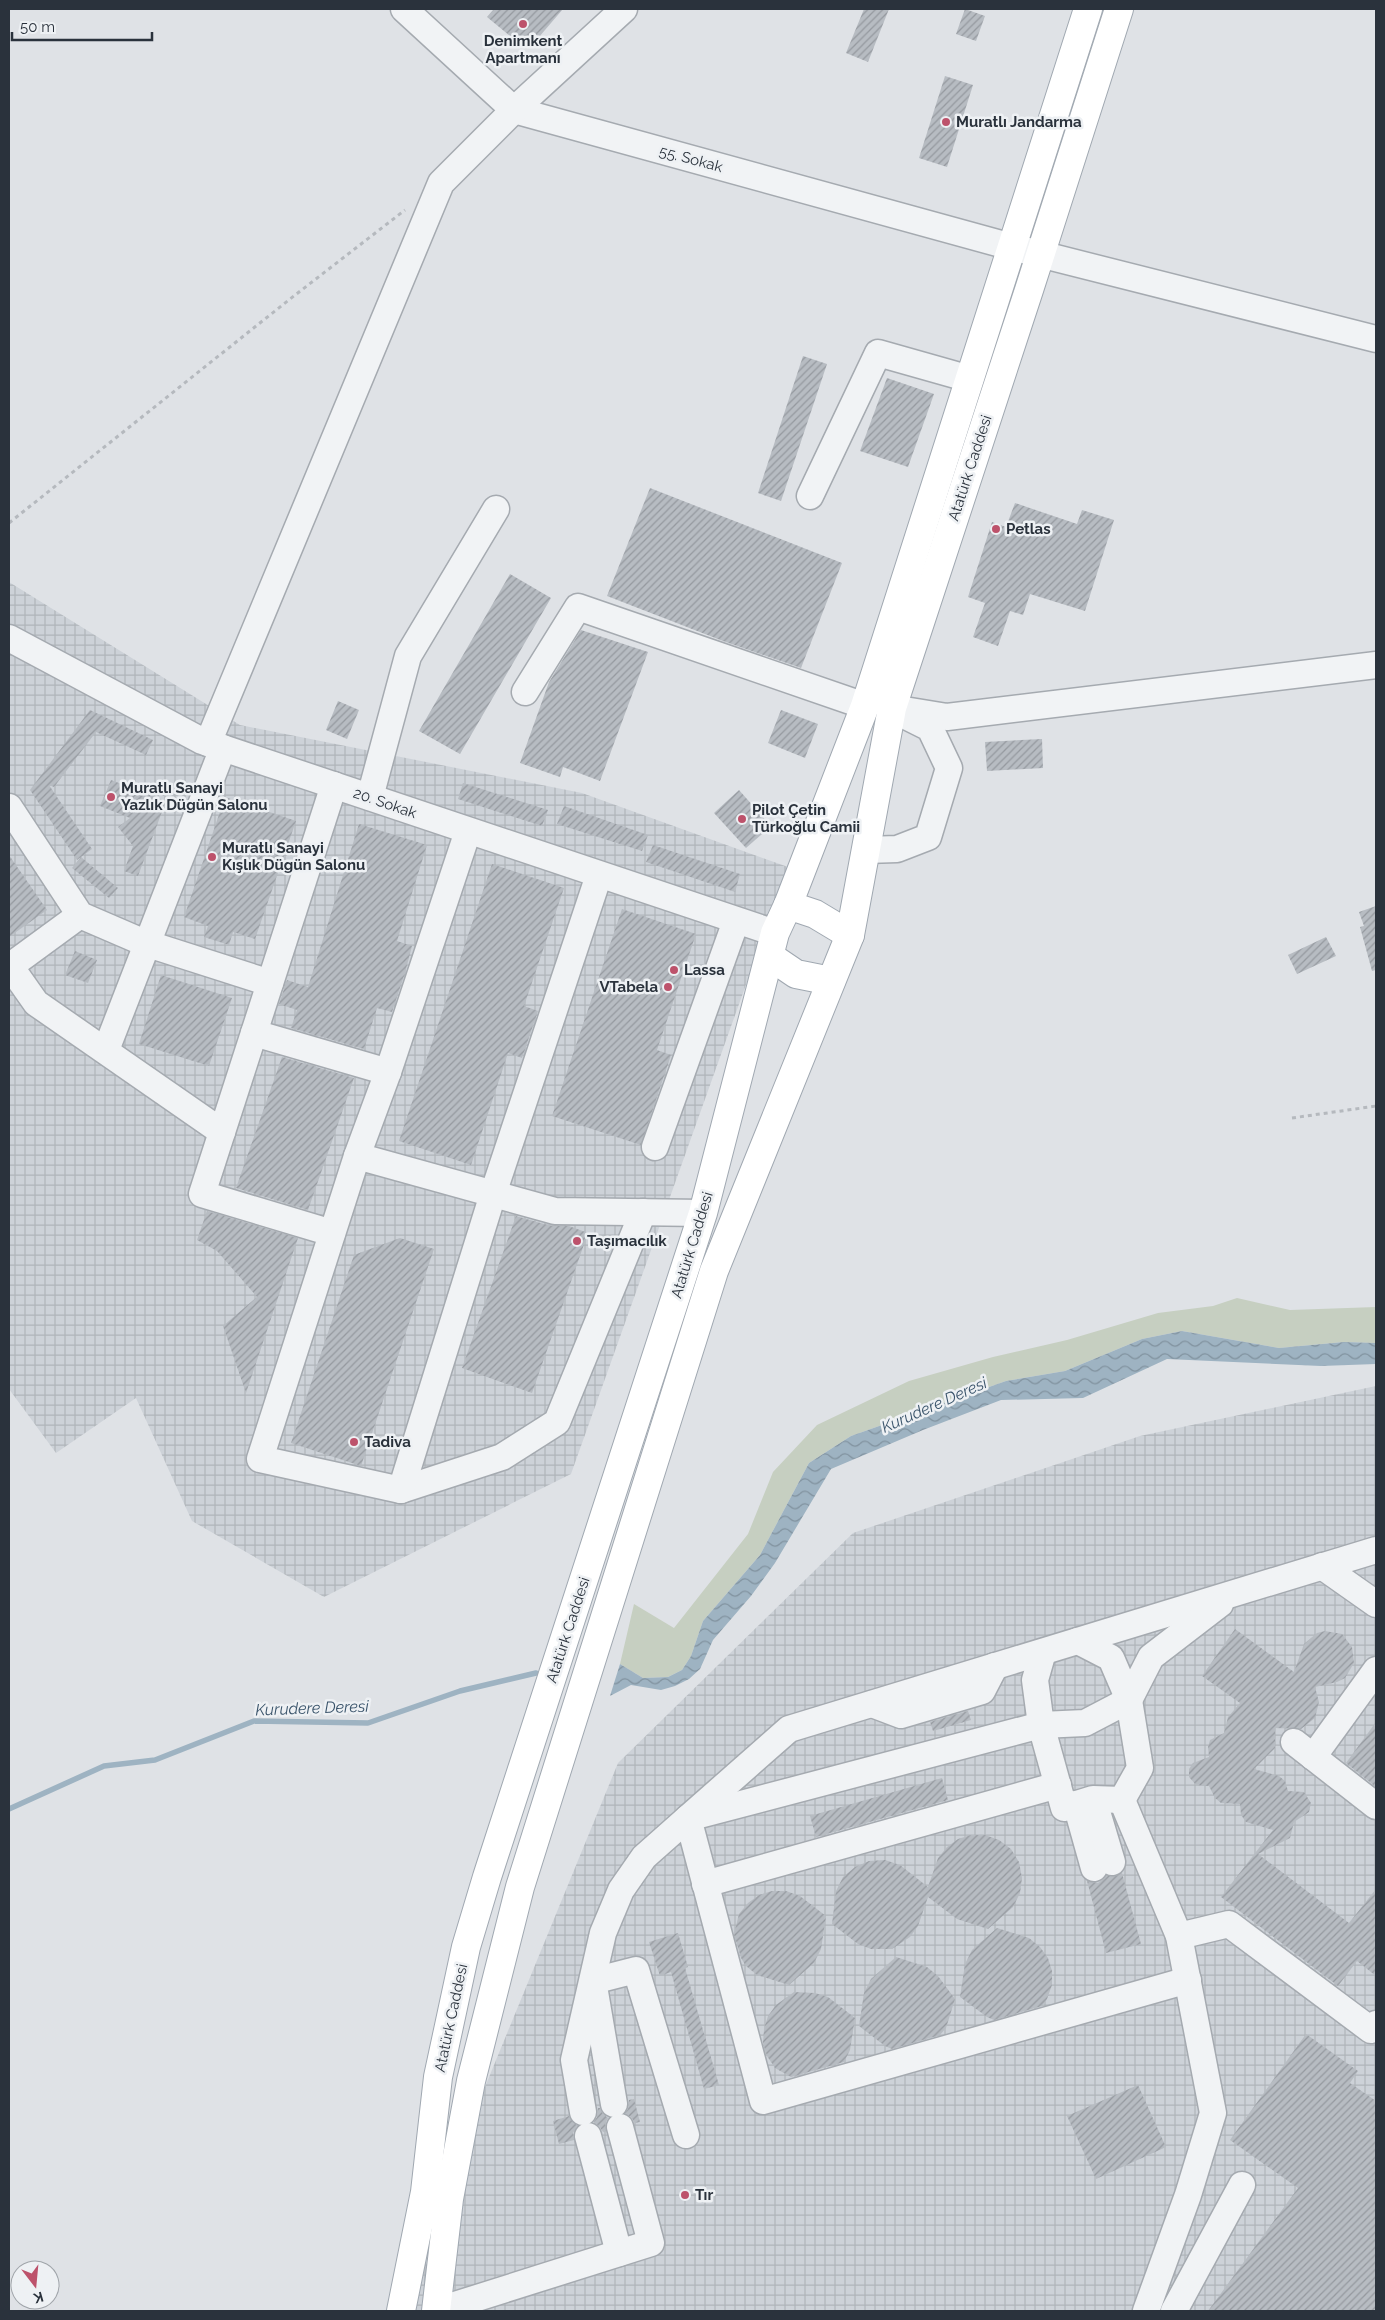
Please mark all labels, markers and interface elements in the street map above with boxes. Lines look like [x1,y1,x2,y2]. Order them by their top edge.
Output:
scale bar [12,10,152,42]
text: 50 m [20,18,55,36]
marker: Denimkent Apartmanı [517,18,529,30]
place label: Denimkent Apartmanı [484,32,562,67]
place label: Muratlı Jandarma [956,113,1082,131]
marker: Muratlı Jandarma [940,116,952,128]
street label: 55. Sokak [657,142,725,176]
street label: Atatürk Caddesi [944,413,996,523]
place label: Petlas [1006,520,1051,538]
marker: Petlas [990,523,1002,535]
place label: Muratlı Sanayi Yazlık Dügün Salonu [121,779,268,814]
street label: 20. Sokak [351,784,419,822]
marker: Muratlı Sanayi Yazlık Dügün Salonu [105,791,117,803]
place label: Pilot Çetin Türkoğlu Camii [752,801,860,836]
marker: Pilot Çetin Türkoğlu Camii [736,813,748,825]
place label: Muratlı Sanayi Kışlık Dügün Salonu [222,839,365,874]
marker: Muratlı Sanayi Kışlık Dügün Salonu [206,851,218,863]
place label: Lassa [684,961,725,979]
marker: Lassa [668,964,680,976]
place label: VTabela [599,978,658,996]
marker: VTabela [662,981,674,993]
street label: Atatürk Caddesi [667,1190,717,1300]
place label: Taşımacılık [587,1232,667,1250]
marker: Taşımacılık [571,1235,583,1247]
water label: Kurudere Deresi [878,1373,990,1437]
place label: Tadiva [364,1433,411,1451]
marker: Tadiva [348,1436,360,1448]
street label: Atatürk Caddesi [542,1575,594,1685]
water label: Kurudere Deresi [255,1697,370,1719]
street label: Atatürk Caddesi [431,1962,471,2074]
place label: Tır [695,2186,713,2204]
marker: Tır [679,2189,691,2201]
north arrow [10,2260,60,2310]
text: K [31,2289,45,2307]

